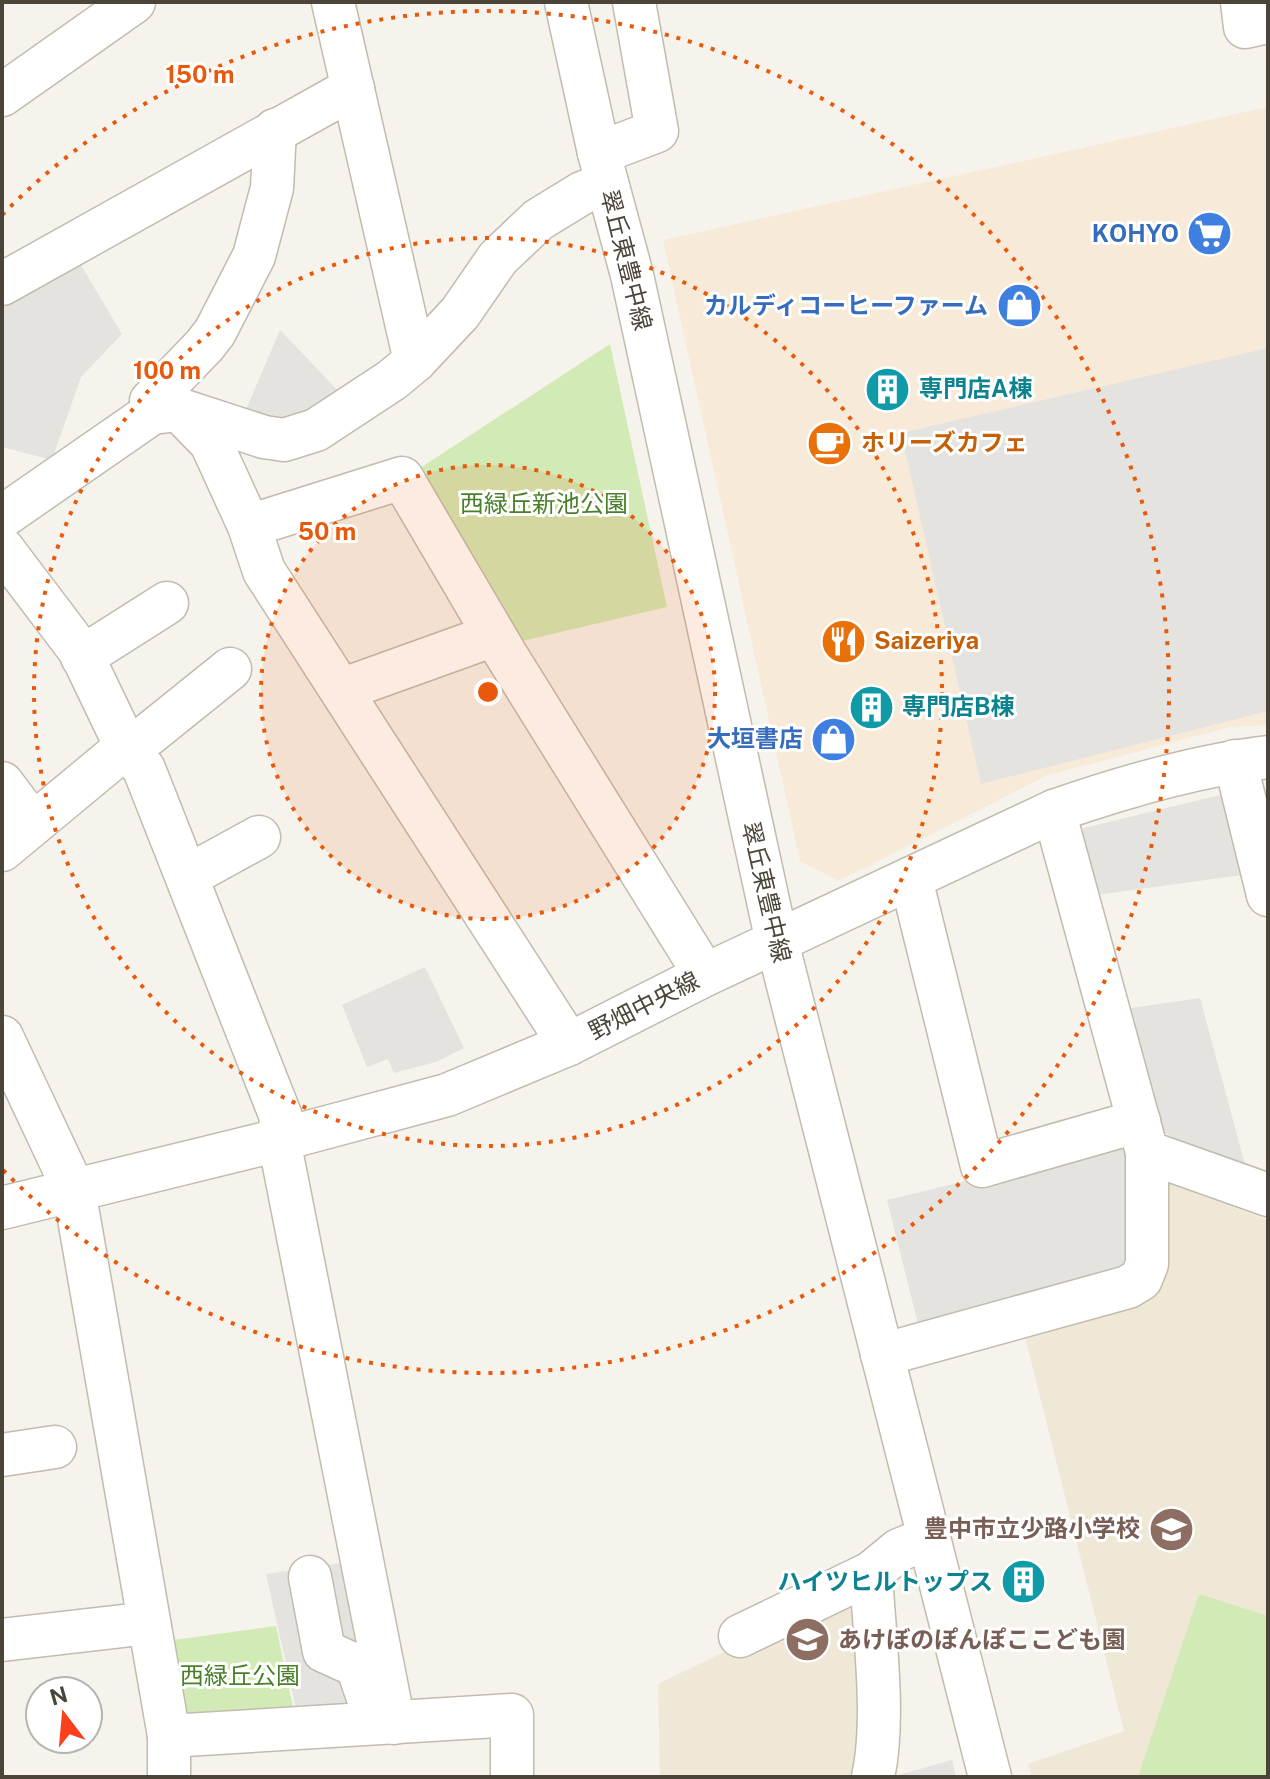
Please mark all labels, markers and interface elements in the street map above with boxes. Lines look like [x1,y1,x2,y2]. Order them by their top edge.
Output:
text: 150 m [166,60,234,88]
street label: 翠丘東豊中線 [596,187,658,333]
supermarket icon: KOHYO [1186,210,1234,258]
place label: KOHYO [1092,219,1179,247]
shop icon: カルディコーヒーファーム [995,282,1043,330]
place label: カルディコーヒーファーム [704,291,988,319]
text: 100 m [133,356,201,384]
building icon: 専門店A棟 [864,365,912,413]
place label: 専門店A棟 [919,374,1032,402]
cafe icon: ホリーズカフェ [806,419,854,467]
place label: ホリーズカフェ [861,428,1028,456]
park label: 西緑丘新池公園 [460,489,628,517]
text: 50 m [298,517,356,545]
restaurant icon: Saizeriya [819,617,867,665]
place label: Saizeriya [874,626,979,654]
centre of rings [474,678,502,706]
building icon: 専門店B棟 [847,683,895,731]
place label: 専門店B棟 [902,692,1014,720]
shop icon: 大垣書店 [810,715,858,763]
place label: 大垣書店 [707,724,803,752]
street label: 翠丘東豊中線 [737,818,797,965]
street label: 野畑中央線 [584,965,703,1045]
school or university icon: 豊中市立少路小学校 [1147,1505,1195,1553]
place label: 豊中市立少路小学校 [924,1514,1140,1542]
building icon: ハイツヒルトップス [1000,1558,1048,1606]
place label: ハイツヒルトップス [777,1567,993,1595]
school or university icon: あけぼのぽんぽここども園 [783,1616,831,1664]
place label: あけぼのぽんぽここども園 [838,1625,1126,1653]
park label: 西緑丘公園 [180,1661,300,1689]
north arrow [24,1675,104,1755]
text: N [47,1681,70,1711]

